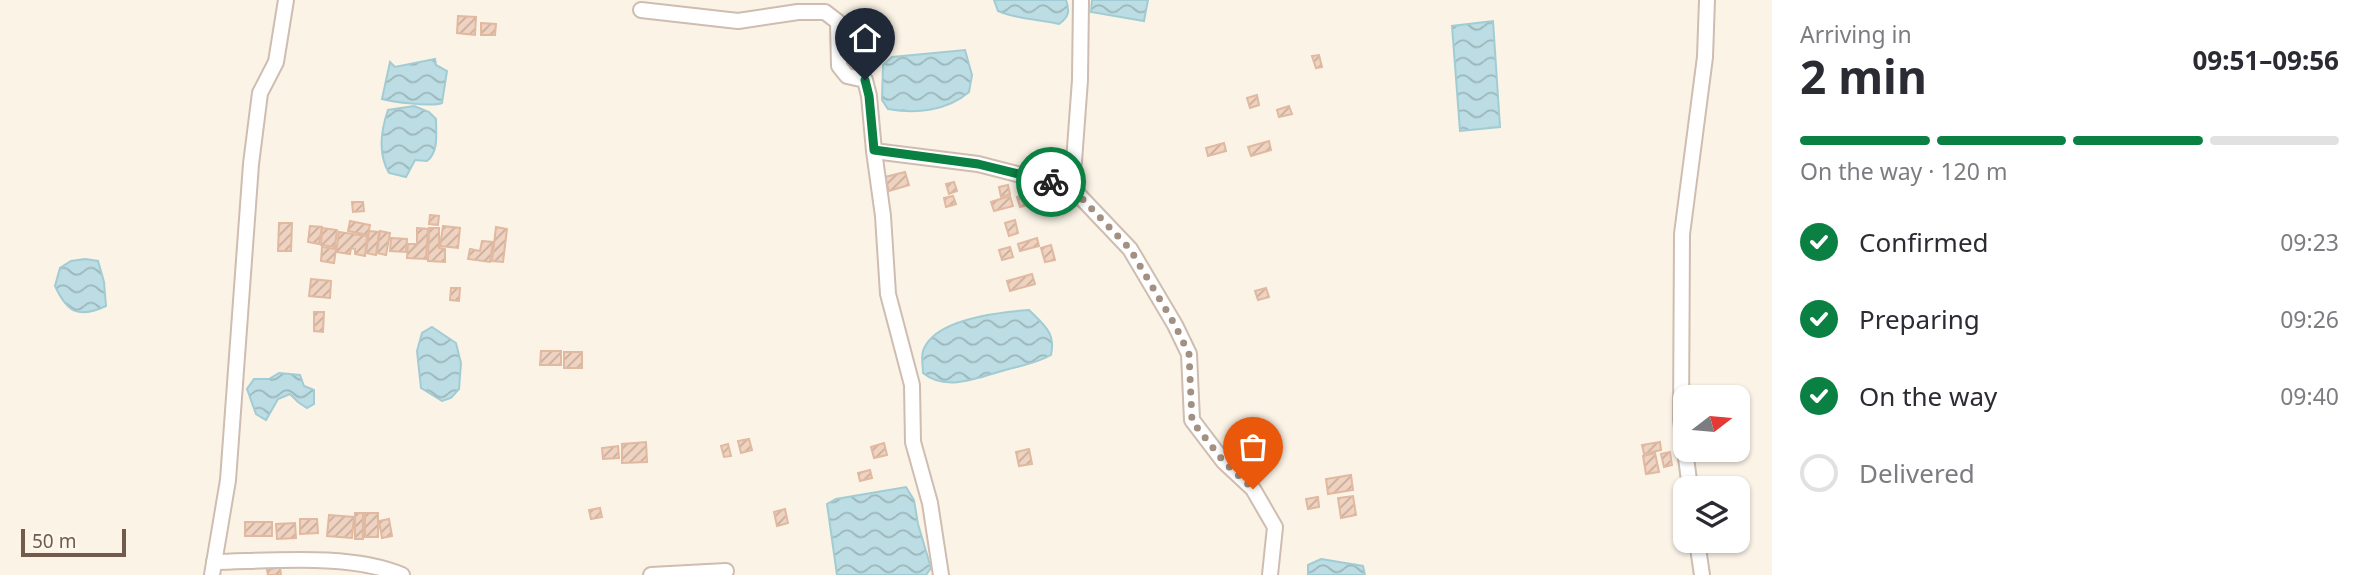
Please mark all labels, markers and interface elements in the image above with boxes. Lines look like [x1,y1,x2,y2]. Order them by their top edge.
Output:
pin [835,8,895,80]
text: Arriving in [1800,18,1912,50]
icon: home [846,19,884,57]
text: 09:51–09:56 [2192,42,2339,78]
text: 2 min [1800,45,1927,107]
courier [1016,147,1086,217]
text: On the way · 120 m [1800,155,2007,187]
icon: bike [1032,163,1070,201]
icon: check [1800,223,1838,261]
text: Confirmed [1859,224,1989,260]
text: 09:23 [2280,226,2339,258]
icon: check [1800,300,1838,338]
text: Preparing [1859,301,1980,337]
text: 09:26 [2280,303,2339,335]
icon: check [1800,377,1838,415]
text: On the way [1859,378,1997,414]
text: 09:40 [2280,380,2339,412]
north arrow [1673,385,1750,462]
map controls [1673,385,1750,553]
pin [1223,417,1283,489]
icon: bag [1234,428,1272,466]
text: Delivered [1859,455,1975,491]
button: layers [1673,476,1750,553]
scale bar [21,526,126,558]
text: 50 m [32,528,76,554]

